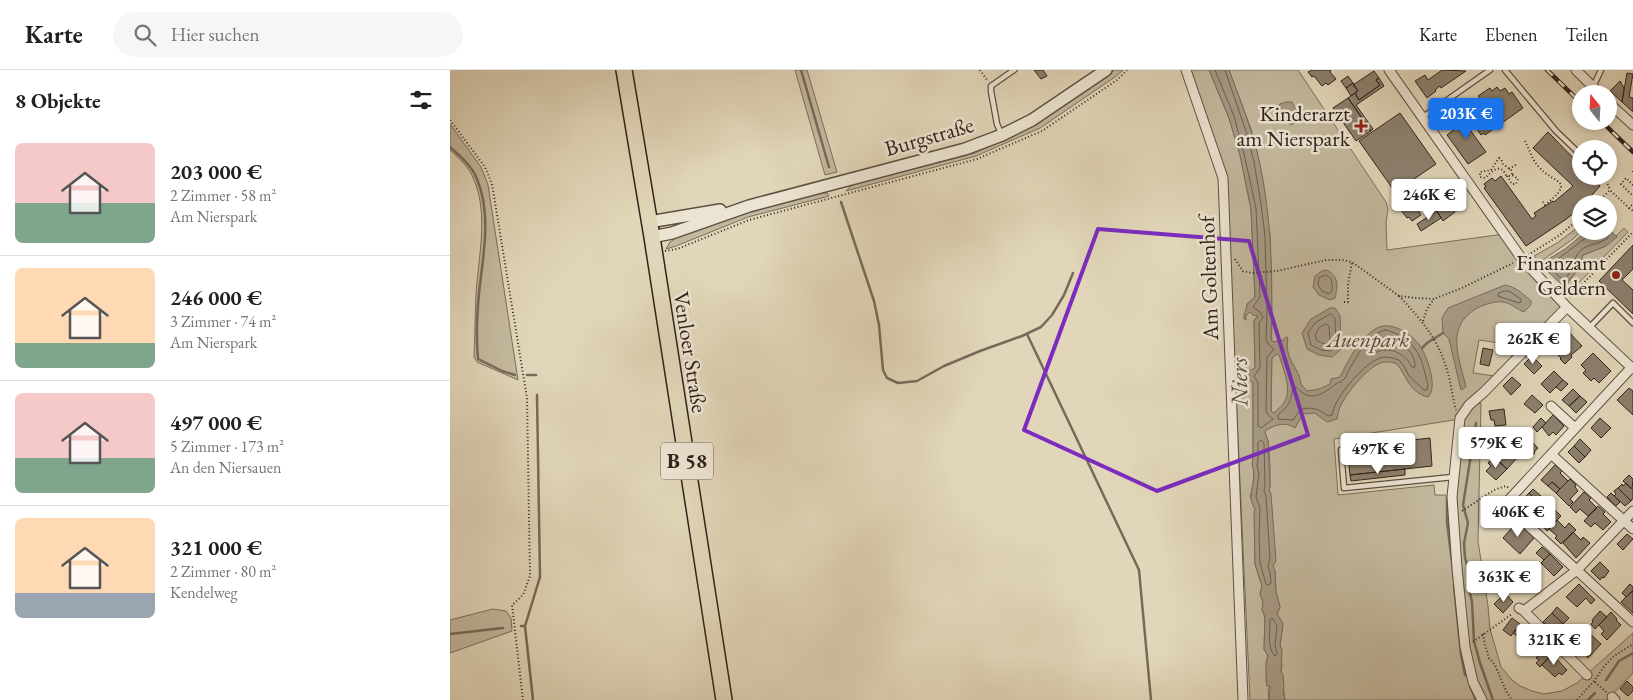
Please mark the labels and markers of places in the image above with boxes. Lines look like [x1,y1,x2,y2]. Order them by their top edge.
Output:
pin: 203K € [1425,98,1507,140]
place label: Kinderarzt am Nierspark [1236,99,1351,153]
marker: Kinderarzt am Nierspark [1354,119,1368,133]
pin: 246K € [1388,178,1470,221]
place label: Finanzamt Geldern [1516,248,1606,302]
marker: Finanzamt Geldern [1610,269,1622,281]
pin: 262K € [1492,322,1574,365]
pin: 579K € [1455,426,1537,469]
pin: 497K € [1337,432,1419,475]
pin: 406K € [1477,496,1559,538]
pin: 363K € [1463,560,1545,603]
pin: 321K € [1513,624,1595,666]

